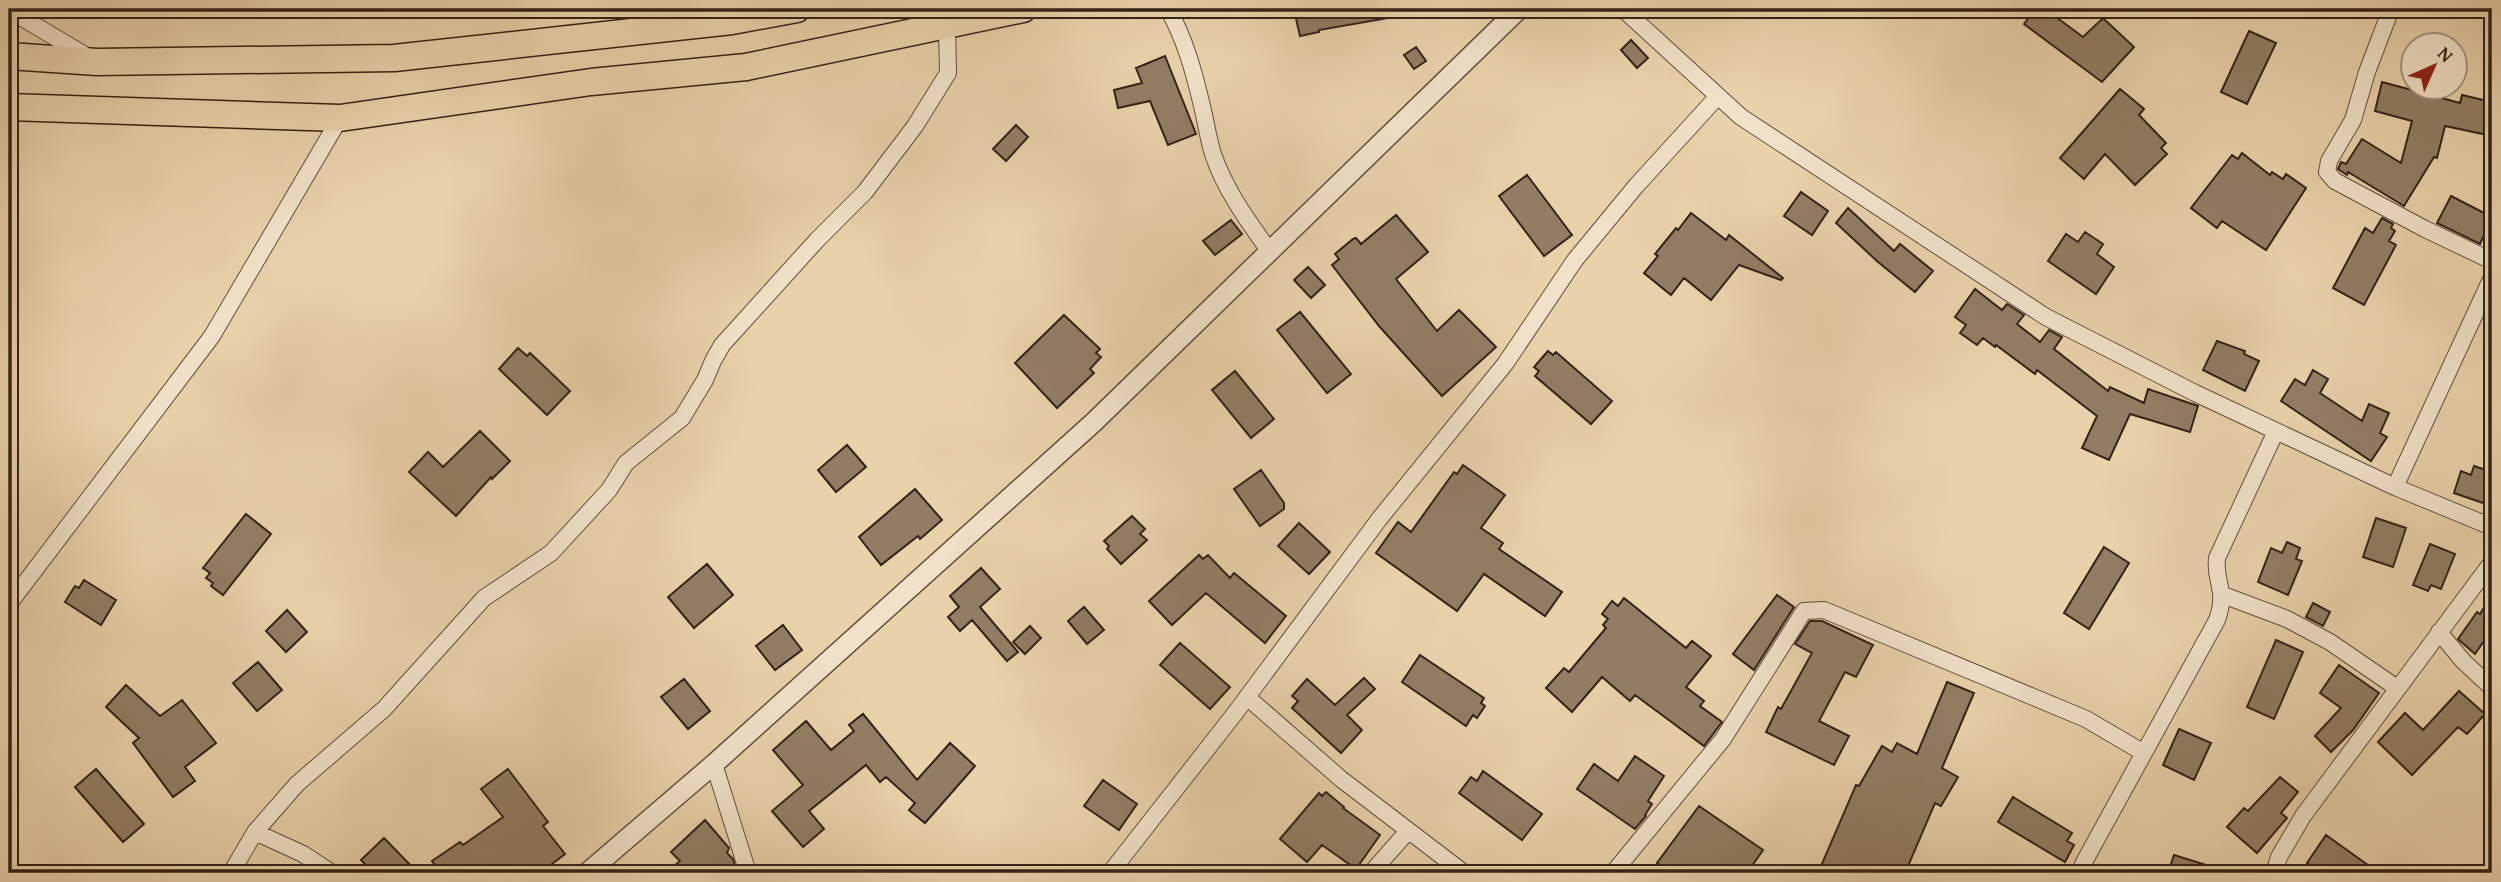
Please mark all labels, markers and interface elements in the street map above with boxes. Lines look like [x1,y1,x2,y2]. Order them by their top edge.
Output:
north arrow [2400,32,2470,102]
text: N [2432,40,2461,69]

